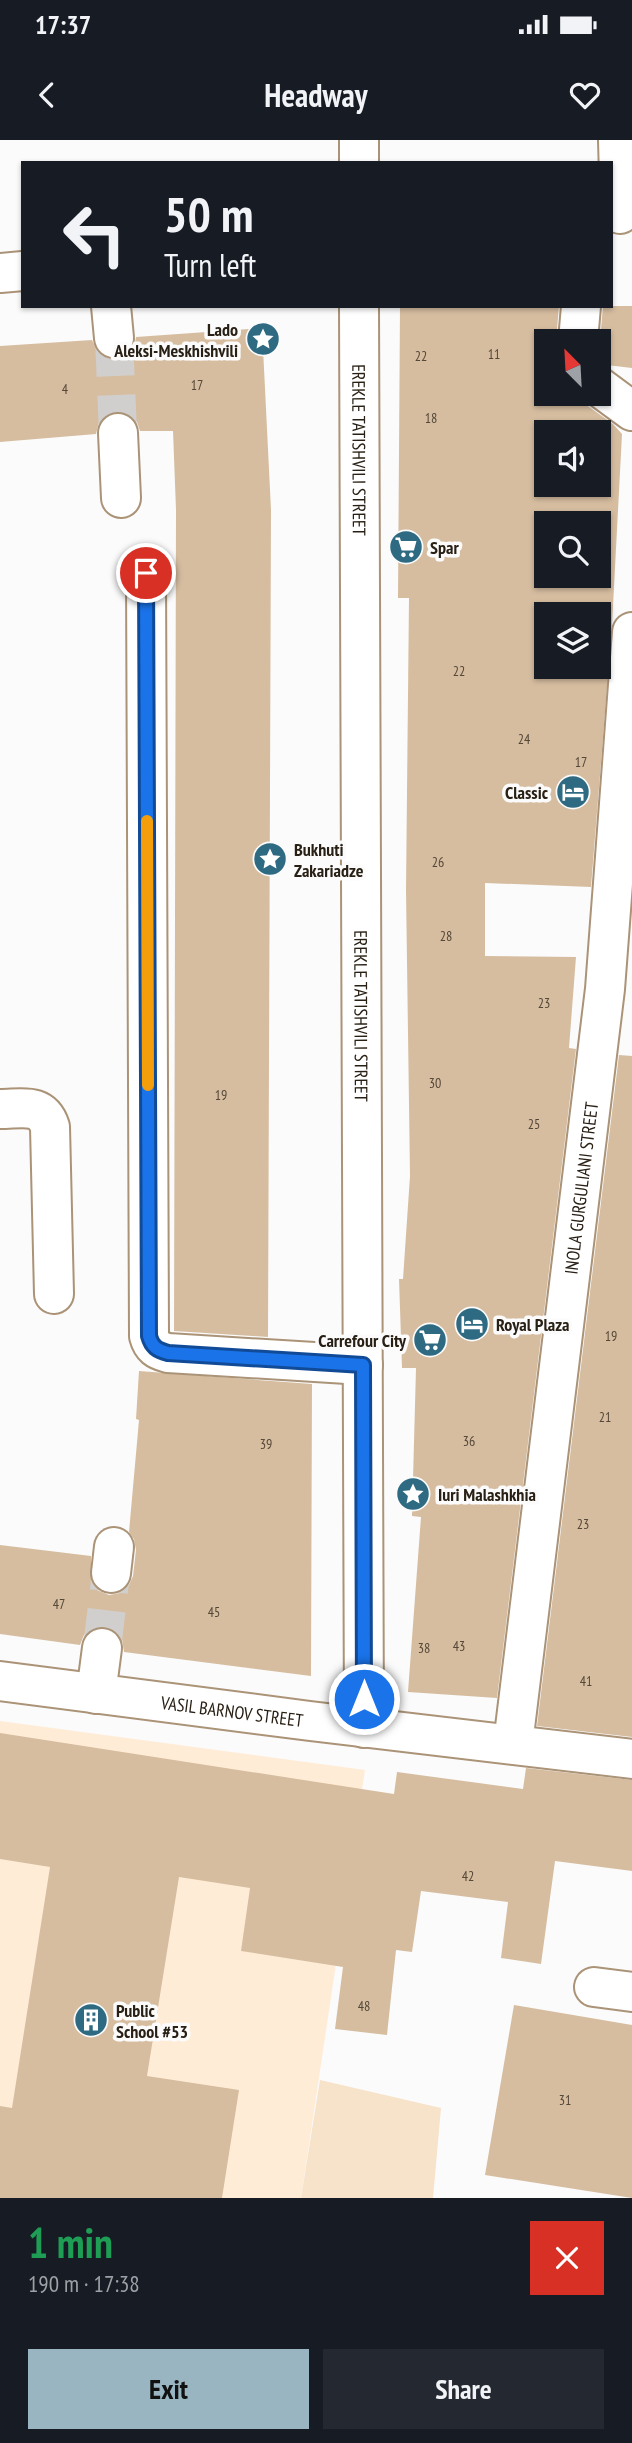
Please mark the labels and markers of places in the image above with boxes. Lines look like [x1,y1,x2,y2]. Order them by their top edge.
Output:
place label: Lado Aleksi-Meskhishvili [113,318,238,362]
place icon: Lado Aleksi-Meskhishvili [244,320,282,358]
supermarket icon: Spar [387,528,425,566]
place label: Spar [430,536,459,559]
pin [116,543,176,603]
hotel icon: Classic [554,773,592,811]
place label: Classic [505,781,549,804]
place label: Bukhuti Zakariadze [294,838,364,882]
place icon: Bukhuti Zakariadze [251,840,289,878]
hotel icon: Royal Plaza [453,1305,491,1343]
place label: Royal Plaza [496,1313,570,1336]
supermarket icon: Carrefour City [411,1321,449,1359]
place label: Carrefour City [318,1329,407,1352]
place icon: Iuri Malashkhia [394,1475,432,1513]
place label: Iuri Malashkhia [438,1483,536,1506]
place label: Public School #53 [116,1999,188,2043]
building icon: Public School #53 [72,2001,110,2039]

